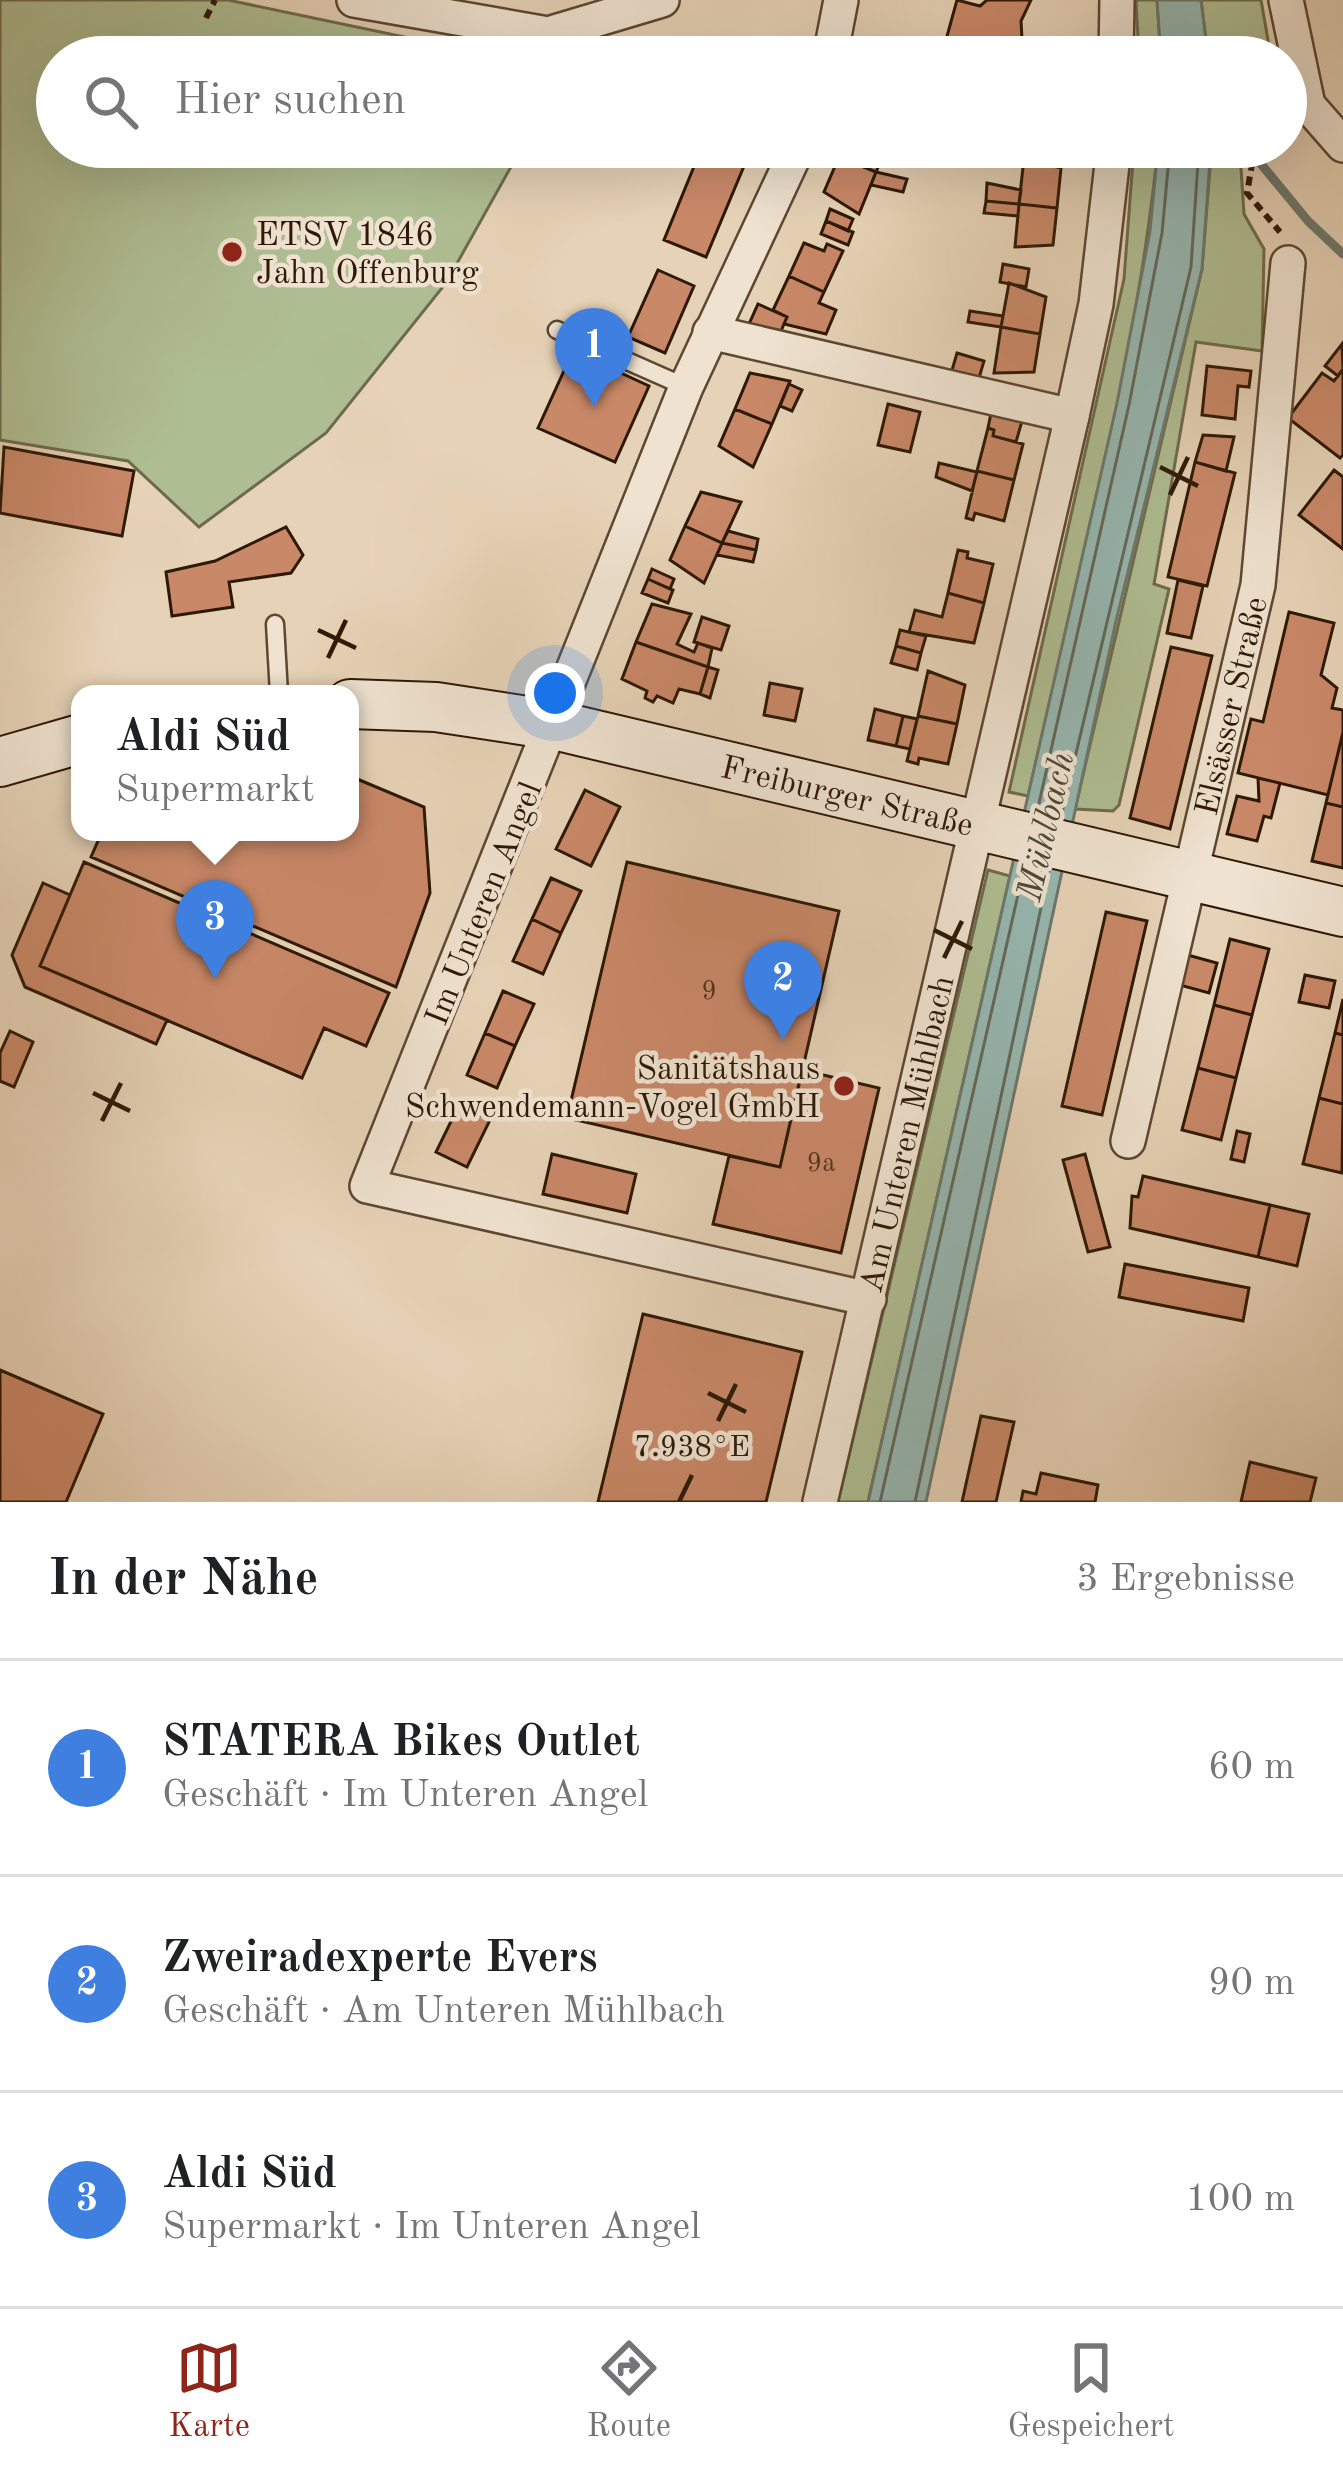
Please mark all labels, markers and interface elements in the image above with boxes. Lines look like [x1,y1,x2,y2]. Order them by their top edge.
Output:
search box [36,36,1307,168]
icon: search [78,69,144,135]
text: Hier suchen [174,79,406,124]
place label: ETSV 1846 Jahn Offenburg [256,220,479,291]
marker: ETSV 1846 Jahn Offenburg [219,239,245,265]
pin: 1 [555,308,633,407]
street label: Elsässer Straße [1192,594,1275,819]
your location [525,663,585,723]
popup [71,685,359,841]
text: Aldi Süd [115,716,290,761]
water label: Mühlbach [1013,749,1083,906]
street label: Freiburger Straße [717,752,976,844]
text: Supermarkt [115,771,315,810]
street label: Im Unteren Angel [421,778,549,1031]
pin: 3 [176,880,254,979]
pin: 2 [744,941,822,1040]
street label: Am Unteren Mühlbach [856,973,962,1296]
house number: 9 [701,978,717,1005]
place label: Sanitätshaus Schwendemann-Vogel GmbH [405,1054,820,1125]
marker: Sanitätshaus Schwendemann-Vogel GmbH [831,1073,857,1099]
house number: 9a [807,1150,836,1177]
text: 7.938°E [634,1433,750,1463]
text: In der Nähe [48,1555,319,1606]
text: 3 Ergebnisse [1076,1560,1295,1599]
text: STATERA Bikes Outlet [162,1721,640,1766]
text: 1 [76,1748,98,1787]
text: 60 m [1208,1748,1295,1787]
text: Geschäft · Im Unteren Angel [162,1776,648,1815]
text: Zweiradexperte Evers [162,1937,598,1982]
text: 2 [76,1964,98,2003]
text: 90 m [1208,1964,1295,2003]
text: Geschäft · Am Unteren Mühlbach [162,1992,725,2031]
text: Aldi Süd [162,2153,337,2198]
text: 3 [76,2180,98,2219]
text: 100 m [1185,2180,1295,2219]
text: Supermarkt · Im Unteren Angel [162,2208,701,2247]
tab: Karte [168,2335,250,2448]
tab: Route [587,2335,671,2448]
tab: Gespeichert [1008,2335,1175,2448]

